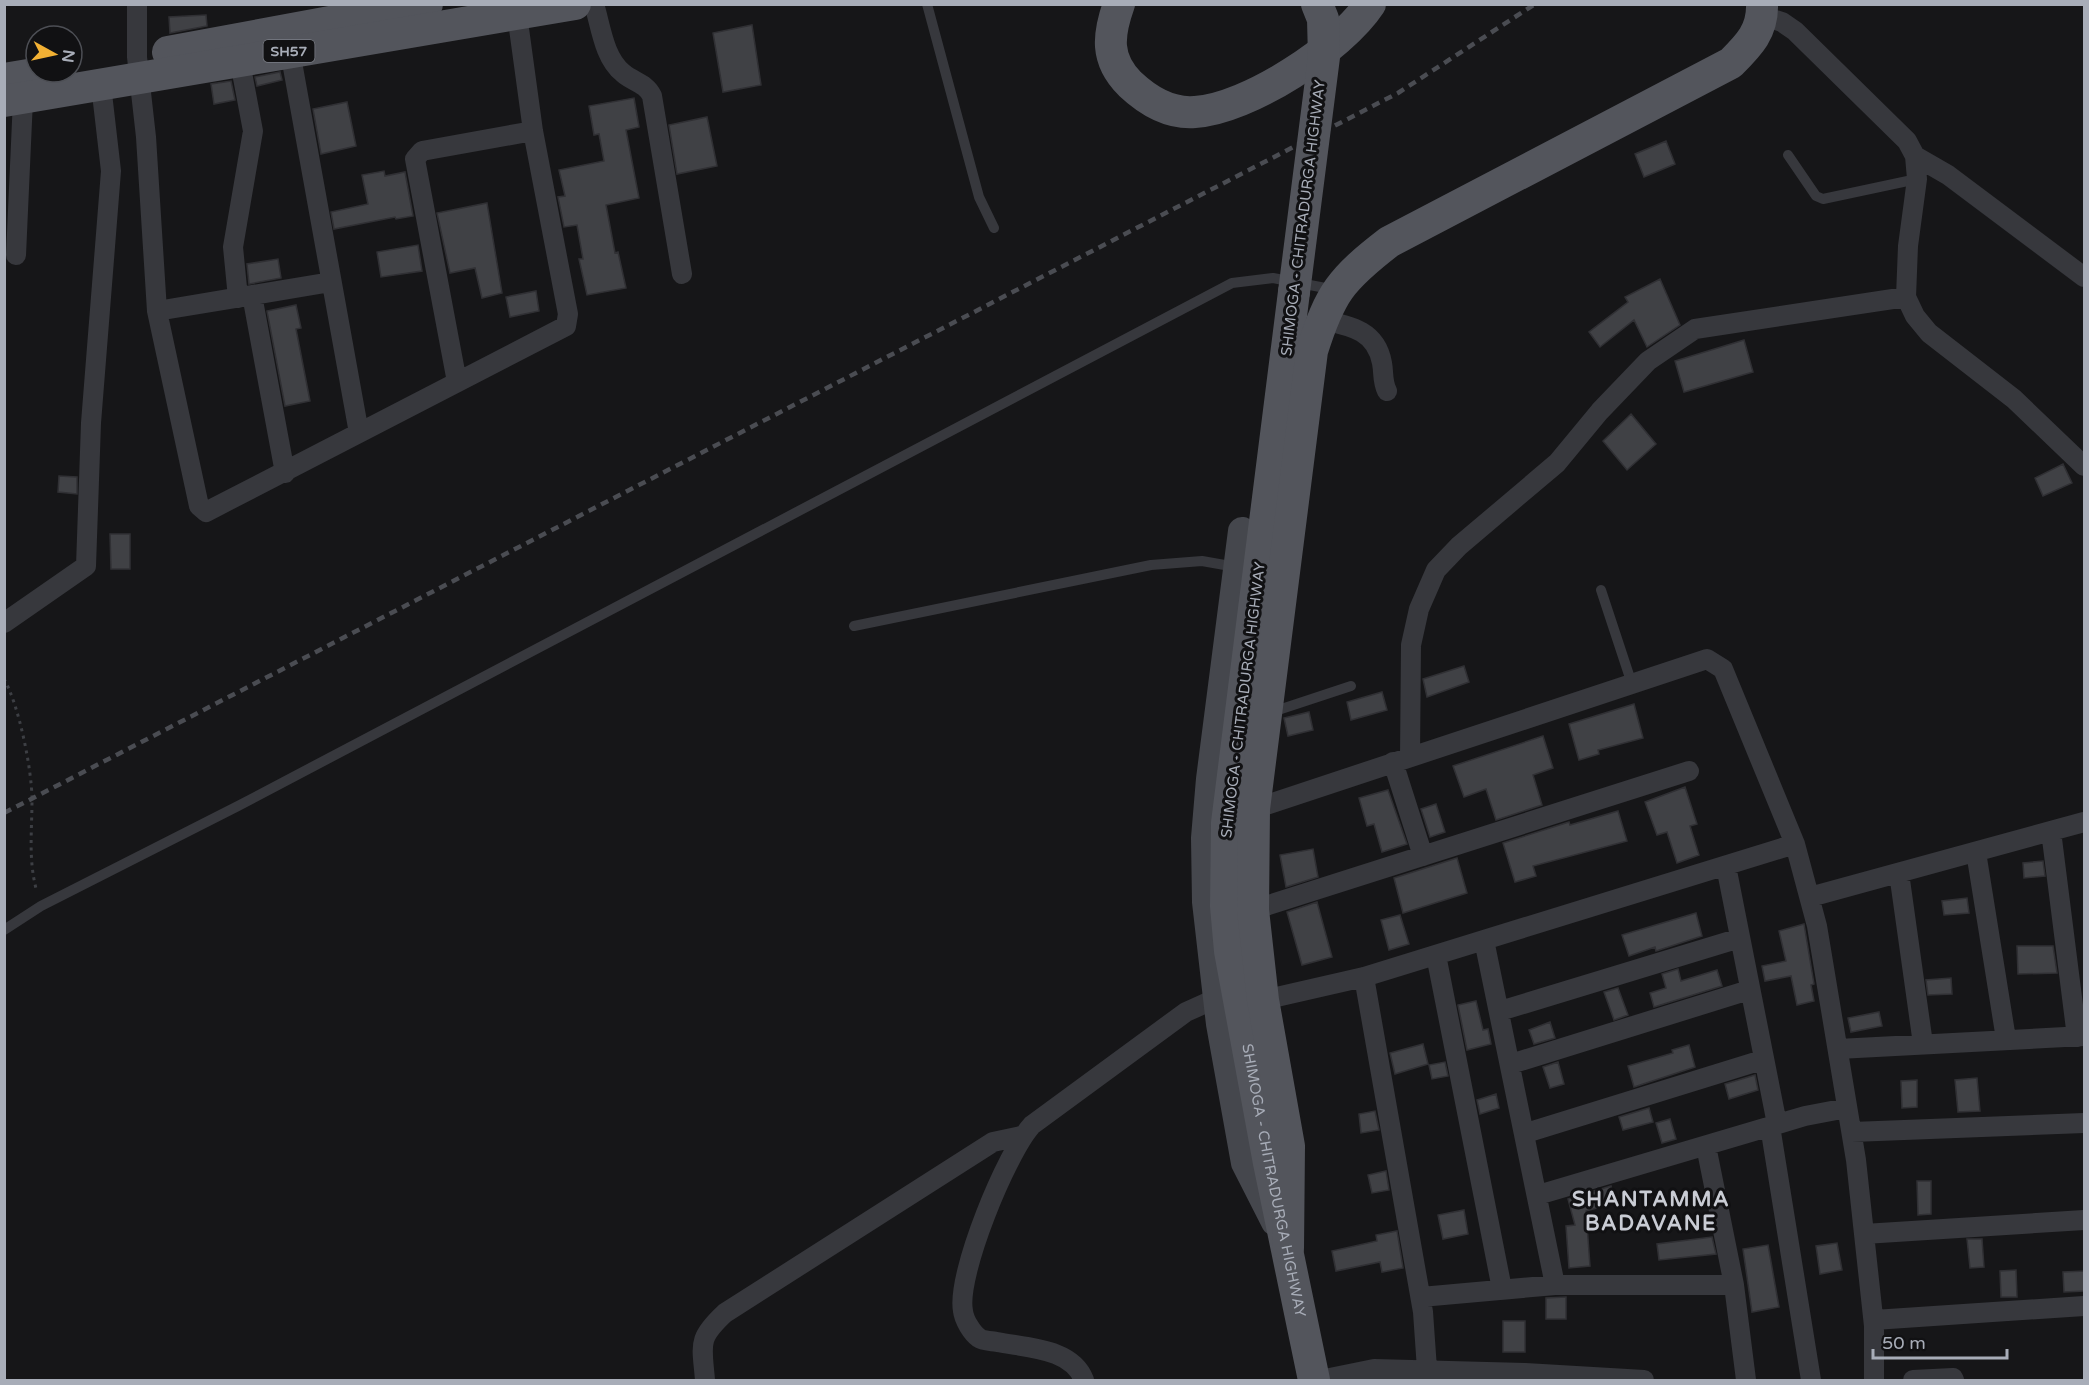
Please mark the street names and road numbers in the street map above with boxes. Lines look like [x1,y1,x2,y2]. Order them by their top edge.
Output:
road number: SH57 [264,40,314,62]
street label: SHIMOGA - CHITRADURGA HIGHWAY [1277,78,1329,357]
street label: SHIMOGA - CHITRADURGA HIGHWAY [1217,560,1269,839]
street label: SHIMOGA - CHITRADURGA HIGHWAY [1238,1042,1310,1319]

